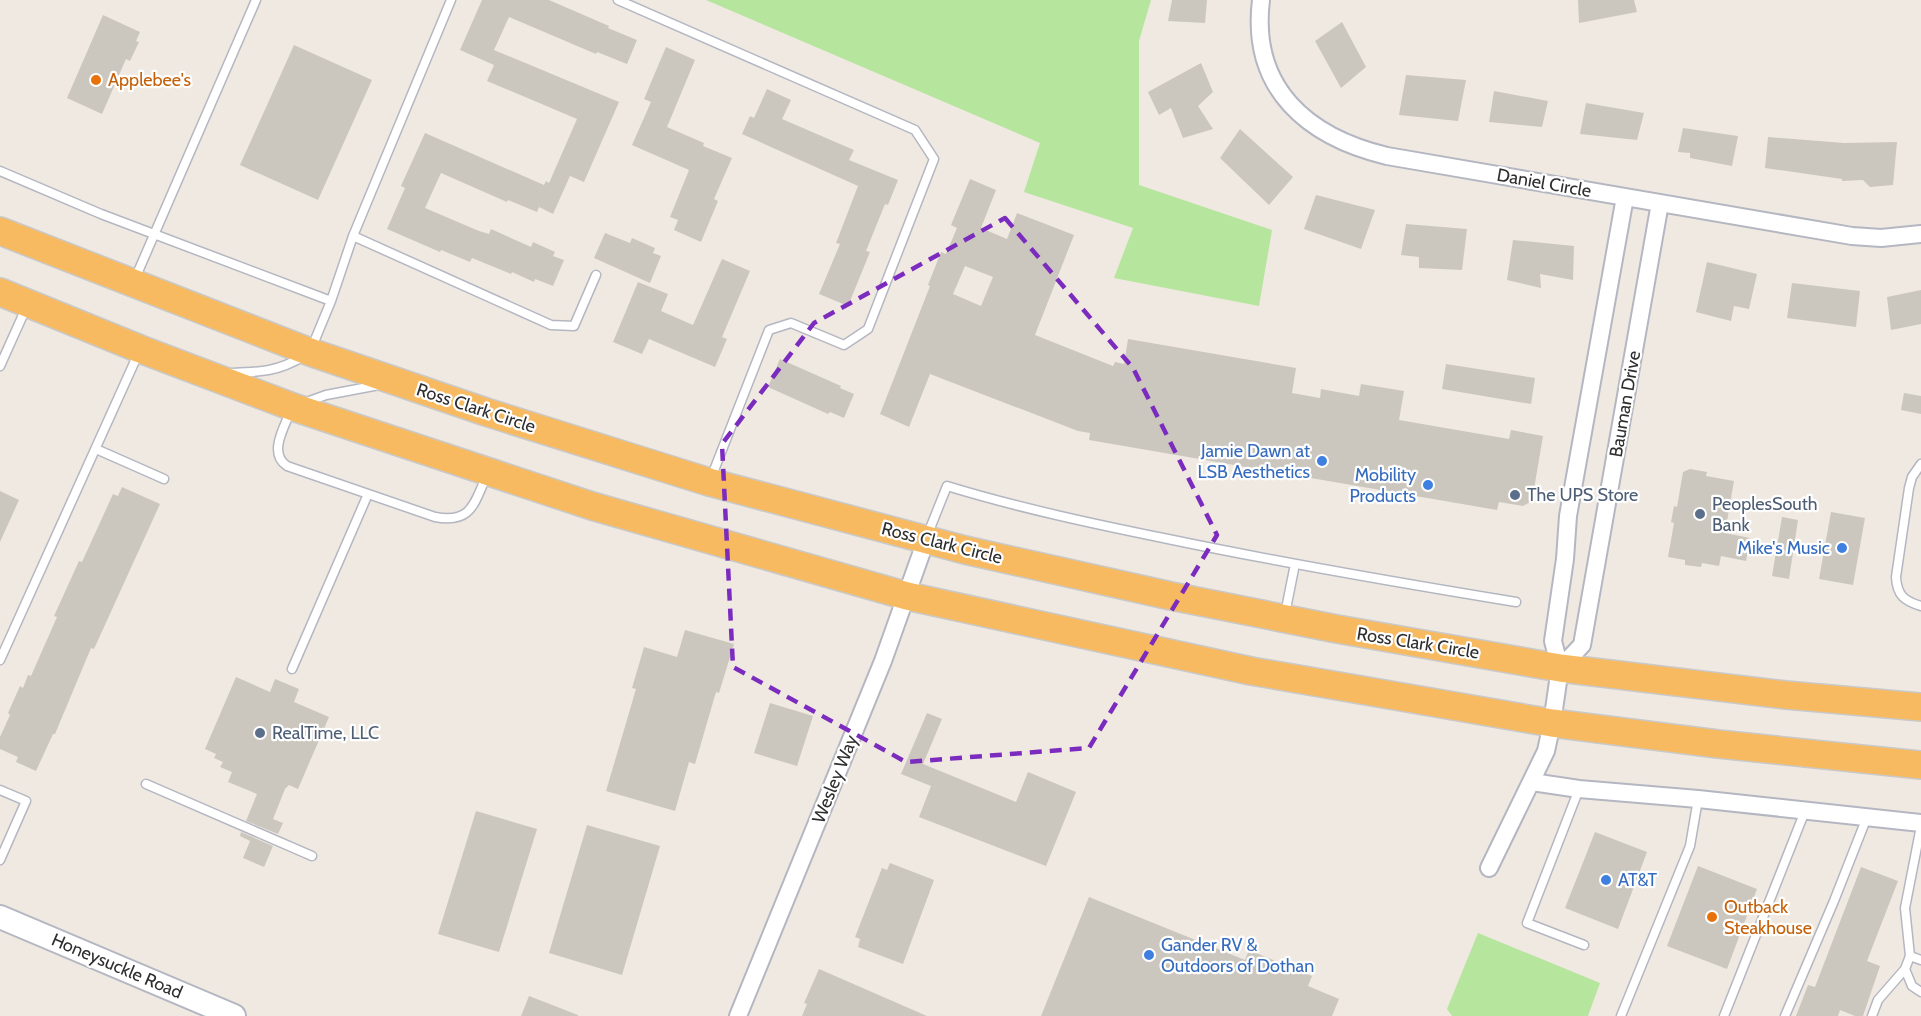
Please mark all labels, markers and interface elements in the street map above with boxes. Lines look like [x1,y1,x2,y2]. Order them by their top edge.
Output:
place label: Applebee's [108,69,191,91]
marker: Applebee's [89,73,103,87]
street label: Daniel Circle [1495,164,1593,202]
street label: Bauman Drive [1605,349,1645,459]
street label: Ross Clark Circle [414,378,538,438]
place label: Jamie Dawn at LSB Aesthetics [1198,440,1310,483]
marker: Jamie Dawn at LSB Aesthetics [1315,454,1329,468]
place label: Mobility Products [1349,464,1416,507]
marker: Mobility Products [1421,478,1435,492]
place label: The UPS Store [1527,484,1638,506]
marker: The UPS Store [1508,488,1522,502]
place label: PeoplesSouth Bank [1712,493,1818,536]
marker: PeoplesSouth Bank [1693,507,1707,521]
street label: Ross Clark Circle [879,517,1005,569]
place label: Mike's Music [1737,537,1830,559]
marker: Mike's Music [1835,541,1849,555]
street label: Ross Clark Circle [1355,622,1481,664]
place label: RealTime, LLC [272,722,379,744]
marker: RealTime, LLC [253,726,267,740]
street label: Wesley Way [807,732,863,826]
place label: AT&T [1618,869,1657,891]
marker: AT&T [1599,873,1613,887]
place label: Outback Steakhouse [1724,896,1812,939]
marker: Outback Steakhouse [1705,910,1719,924]
street label: Honeysuckle Road [48,928,186,1004]
place label: Gander RV & Outdoors of Dothan [1161,934,1314,977]
marker: Gander RV & Outdoors of Dothan [1142,948,1156,962]

